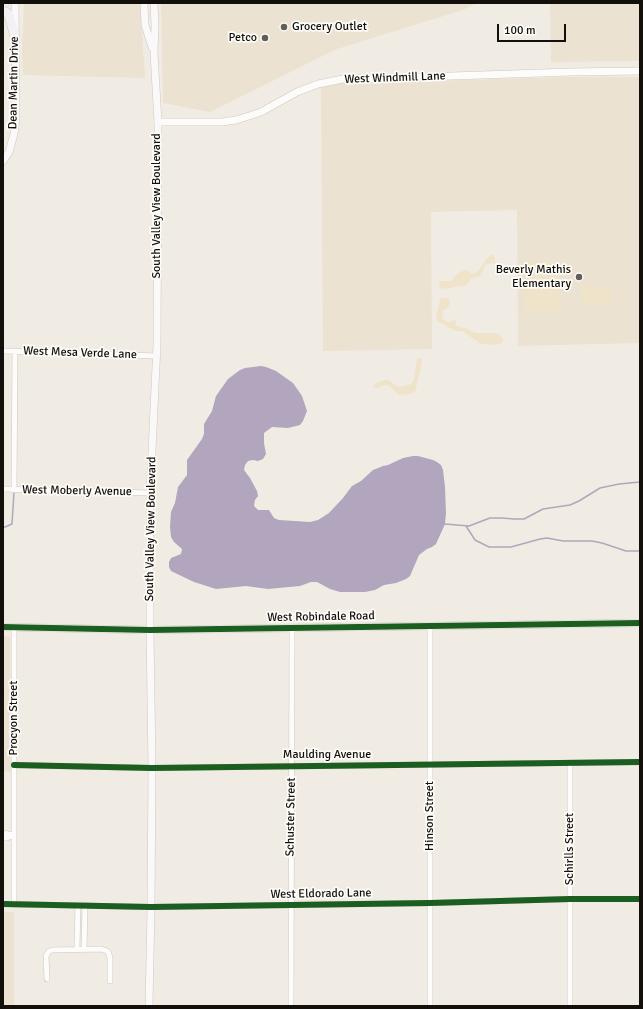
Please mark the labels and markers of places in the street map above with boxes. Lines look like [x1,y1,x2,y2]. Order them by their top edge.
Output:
place label: Grocery Outlet [292,20,367,34]
marker: Grocery Outlet [279,22,289,32]
place label: Petco [229,31,257,45]
marker: Petco [260,33,270,43]
place label: Beverly Mathis Elementary [496,263,571,291]
marker: Beverly Mathis Elementary [574,272,584,282]

